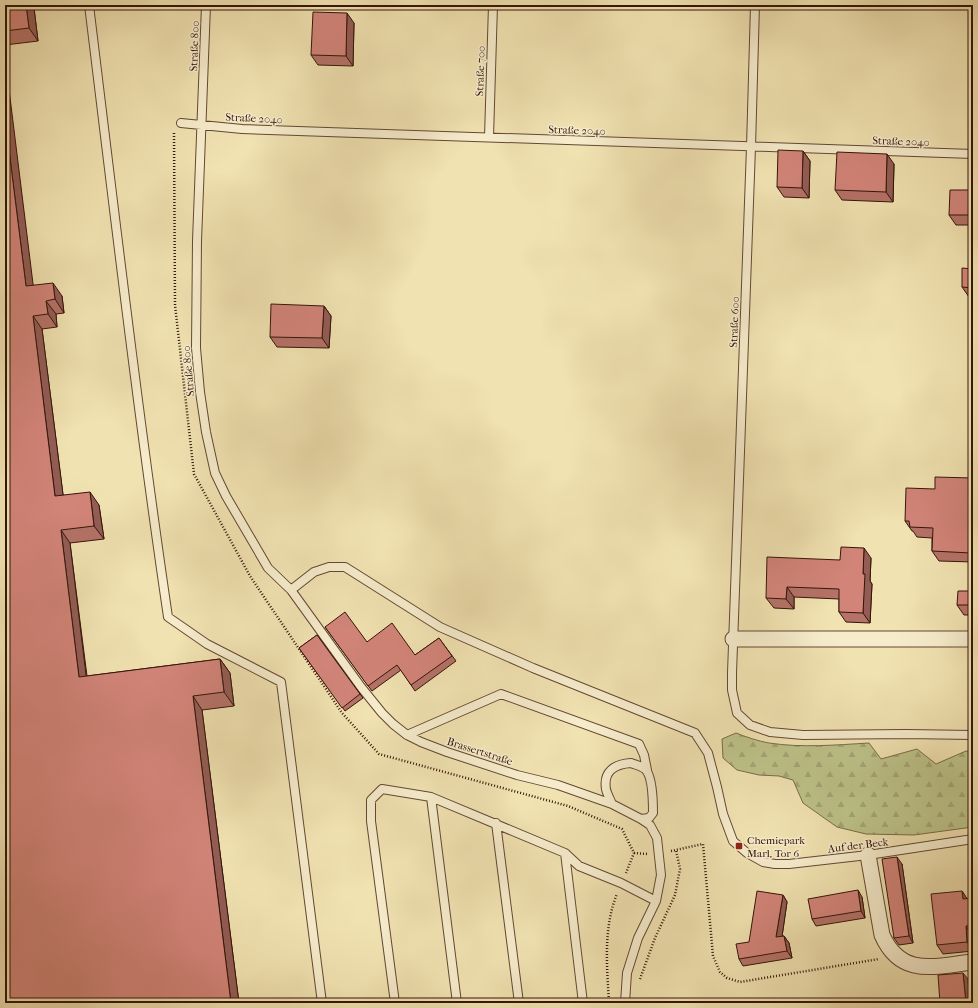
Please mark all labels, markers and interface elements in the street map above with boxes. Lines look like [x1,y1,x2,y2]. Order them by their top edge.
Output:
street label: Straße 800 [187,20,202,72]
street label: Straße 700 [473,45,488,97]
street label: Straße 2040 [225,111,283,126]
street label: Straße 2040 [548,123,606,138]
street label: Straße 2040 [872,134,930,149]
street label: Straße 600 [727,296,742,348]
street label: Straße 800 [180,345,197,397]
street label: Brassertstraße [445,735,515,768]
place label: Chemiepark Marl, Tor 6 [747,834,805,860]
street label: Auf der Beck [826,835,889,856]
marker: Chemiepark Marl, Tor 6 [734,841,744,851]

